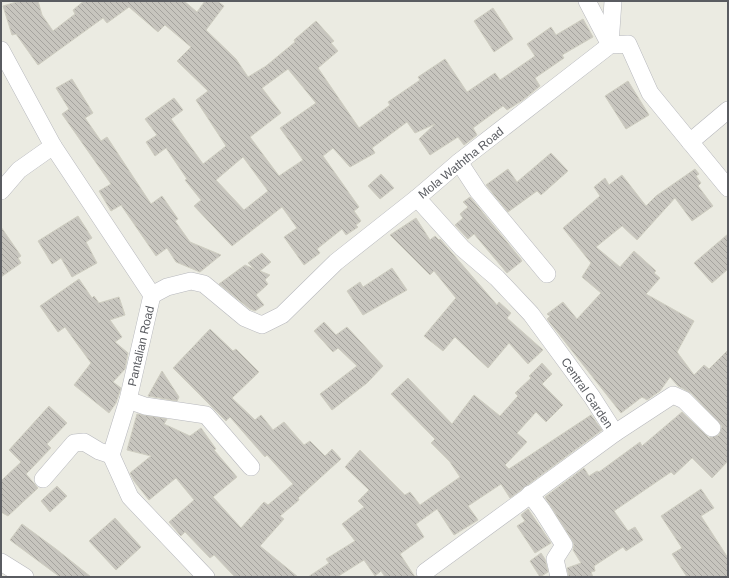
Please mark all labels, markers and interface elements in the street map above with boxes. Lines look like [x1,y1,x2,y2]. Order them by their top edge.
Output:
street label: Mola Waththa Road [416,124,506,202]
street label: Pantalian Road [125,304,157,388]
street label: Central Garden [558,355,616,431]

